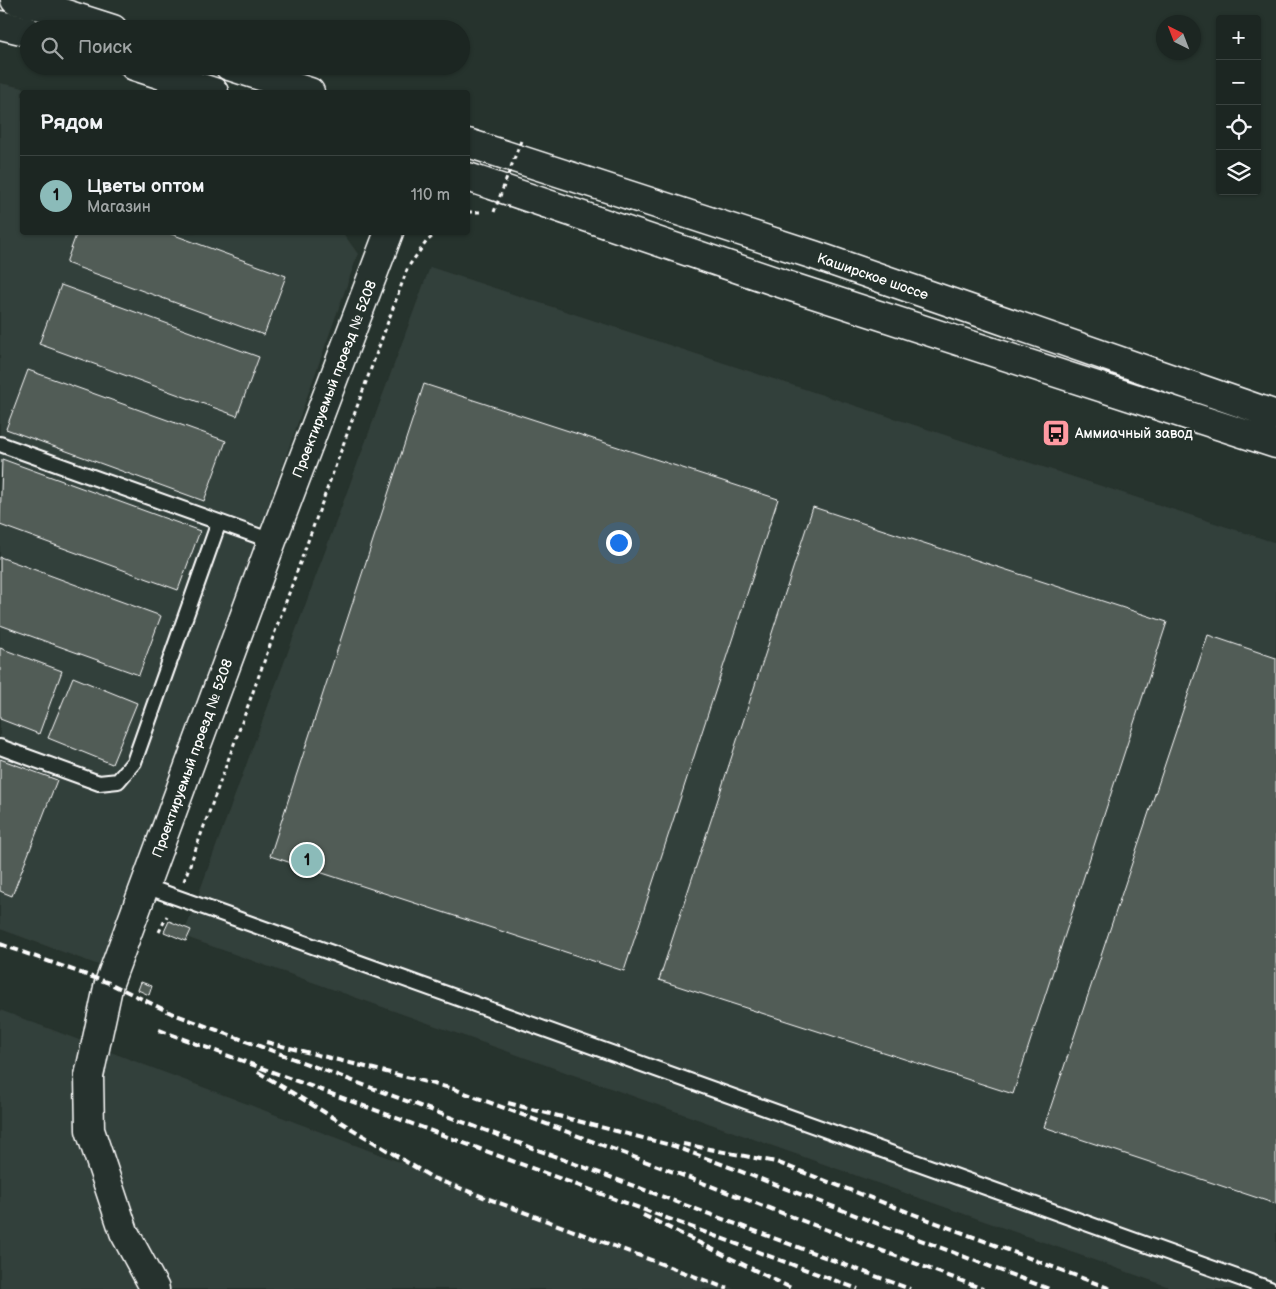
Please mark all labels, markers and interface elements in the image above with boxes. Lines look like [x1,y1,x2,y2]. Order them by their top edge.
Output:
north arrow [1156,15,1201,60]
map controls [1216,15,1261,195]
button: + [1216,15,1261,60]
search box [20,20,470,75]
icon: search [38,34,66,62]
text: Поиск [78,36,132,59]
button: − [1216,60,1261,105]
button: locate [1216,105,1261,150]
text: Рядом [40,110,103,135]
button: layers [1216,150,1261,195]
text: Цветы оптом [87,175,204,198]
text: 1 [53,186,59,205]
text: 110 m [411,186,450,205]
text: Магазин [87,198,151,217]
street label: Каширское шоссе [815,249,931,304]
street label: Проектируемый проезд № 5208 [289,278,380,480]
bus stop icon: Аммиачный завод [1041,418,1071,448]
place label: Аммиачный завод [1074,425,1193,442]
your location [606,530,632,556]
street label: Проектируемый проезд № 5208 [149,657,236,860]
pin: 1 [291,841,323,879]

